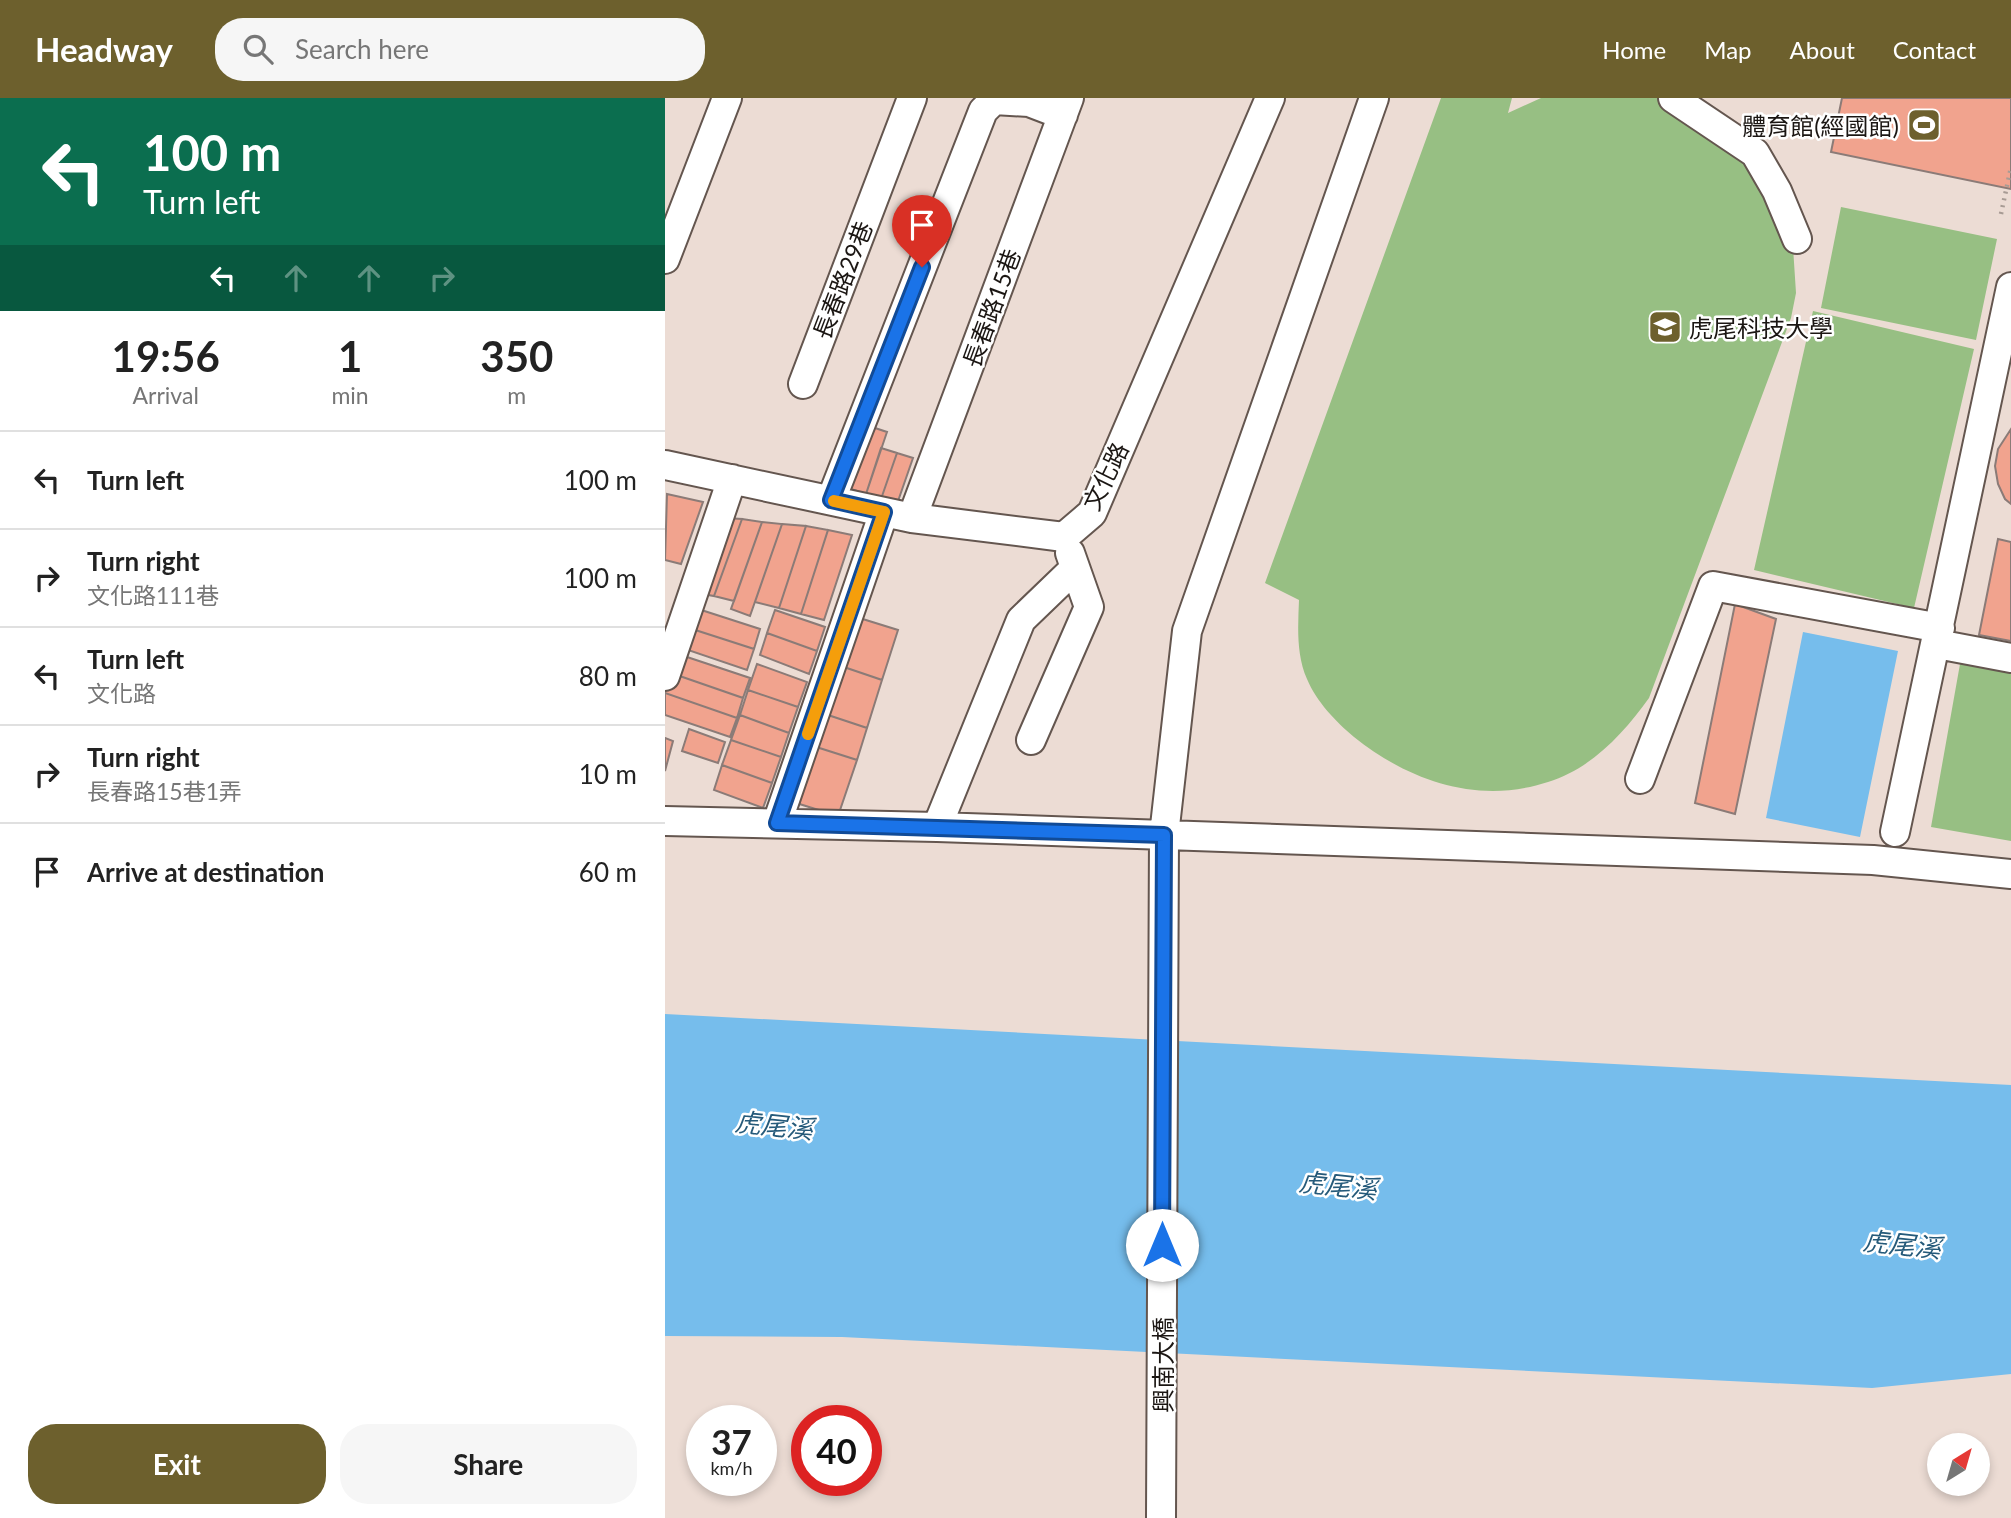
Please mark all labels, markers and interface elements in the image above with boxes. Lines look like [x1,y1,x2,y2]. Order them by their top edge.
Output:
search box [215,18,705,81]
text: Headway [35,29,173,69]
icon: search [239,30,277,68]
text: Search here [295,33,429,65]
text: Home [1602,35,1666,64]
text: Map [1704,35,1752,64]
text: About [1790,35,1855,64]
text: Contact [1893,35,1976,64]
sports icon: 體育館(經國館) [1905,106,1943,144]
place label: 體育館(經國館) [1742,111,1899,140]
text: 100 m [143,123,281,181]
icon: left [28,126,119,217]
text: Turn left [143,182,260,221]
pin [892,195,952,267]
icon: arrive [903,206,941,244]
street label: 長春路29巷 [806,217,878,343]
street label: 長春路15巷 [956,245,1026,371]
icon: left [204,259,242,297]
icon: ahead [277,259,315,297]
icon: ahead [350,259,388,297]
icon: right [423,259,461,297]
school or university icon: 虎尾科技大學 [1646,308,1684,346]
place label: 虎尾科技大學 [1689,313,1833,342]
text: 19:56 [112,331,220,381]
text: 1 [338,331,362,381]
text: 350 [480,331,553,381]
text: Arrival [133,381,199,409]
text: min [331,381,369,409]
text: m [507,381,526,409]
street label: 文化路 [1076,437,1134,515]
icon: left [28,461,66,499]
text: Turn left [87,464,184,496]
text: 100 m [564,464,637,496]
text: Turn right [87,545,200,577]
icon: right [28,559,66,597]
text: 100 m [564,562,637,594]
text: 文化路111巷 [87,581,219,609]
text: Turn left [87,643,184,675]
icon: left [28,657,66,695]
text: 80 m [579,660,637,692]
text: 文化路 [87,679,156,707]
text: Turn right [87,741,200,773]
icon: right [28,755,66,793]
text: 10 m [579,758,637,790]
text: 長春路15巷1弄 [87,777,242,805]
icon: arrive [28,853,66,891]
text: Arrive at destination [87,856,324,888]
text: 60 m [579,856,637,888]
water label: 虎尾溪 [734,1105,818,1145]
water label: 虎尾溪 [1298,1165,1382,1205]
position arrow [1125,1208,1199,1282]
water label: 虎尾溪 [1862,1224,1946,1264]
street label: 興南大橋 [1148,1317,1177,1413]
speed limit sign: 40 [791,1405,882,1496]
text: 37 [711,1420,752,1462]
button: Exit [28,1424,326,1504]
button: Share [340,1424,637,1504]
north arrow [1927,1433,1990,1496]
map controls [1927,1433,1990,1496]
text: km/h [710,1457,753,1479]

